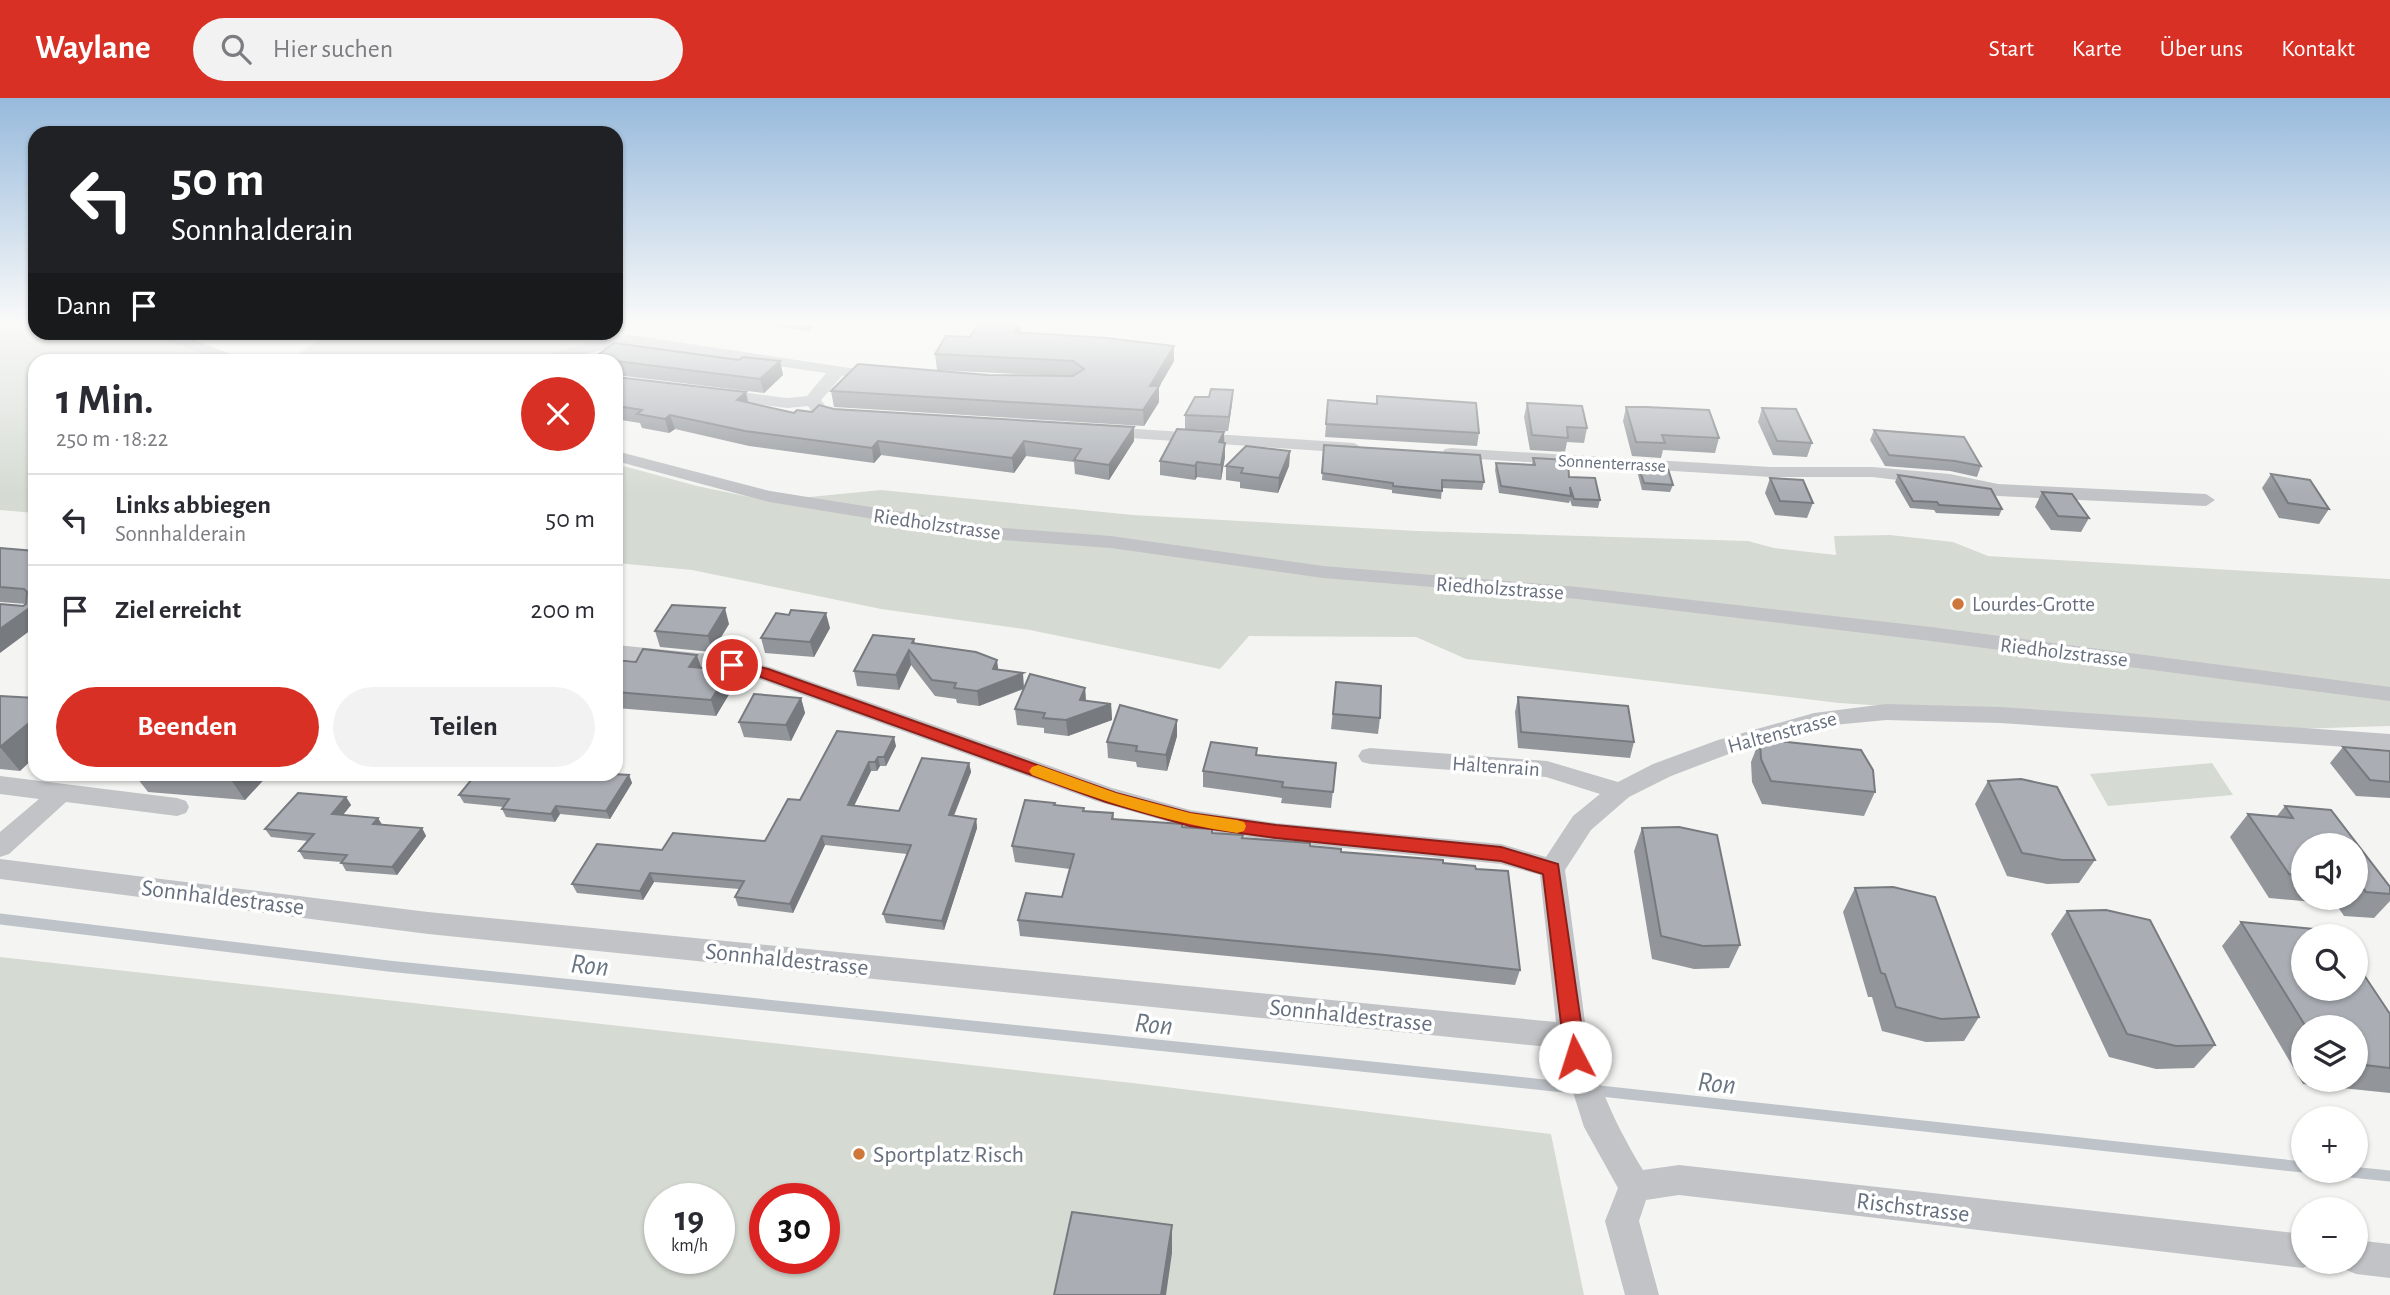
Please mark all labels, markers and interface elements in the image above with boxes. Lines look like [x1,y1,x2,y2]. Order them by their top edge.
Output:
search box [193,18,683,81]
icon: search [217,30,255,68]
text: Waylane [35,32,151,65]
text: Hier suchen [273,36,393,62]
text: Start [1989,37,2034,61]
text: Karte [2072,37,2122,61]
text: Über uns [2160,37,2243,61]
text: Kontakt [2281,37,2355,61]
icon: left [56,154,147,245]
text: 50 m [171,156,265,205]
text: Sonnhalderain [171,214,353,246]
icon: arrive [125,287,163,325]
text: Dann [56,293,111,319]
button: close [521,377,595,451]
text: 1 Min. [56,379,154,421]
text: 250 m · 18:22 [56,428,168,451]
street label: Sonnenterrasse [1558,452,1666,476]
text: Links abbiegen [115,492,271,518]
icon: left [56,501,94,539]
street label: Riedholzstrasse [872,505,1002,544]
text: 50 m [545,506,595,532]
text: Sonnhalderain [115,523,246,546]
street label: Riedholzstrasse [1435,574,1565,603]
icon: arrive [56,592,94,630]
place label: Lourdes-Grotte [1972,594,2095,615]
marker: Lourdes-Grotte [1950,596,1966,612]
text: Ziel erreicht [115,597,241,623]
text: 200 m [531,597,595,623]
street label: Riedholzstrasse [1999,634,2129,671]
pin [702,635,762,695]
icon: arrive [713,646,751,684]
button: Beenden [56,687,319,767]
button: Teilen [333,687,595,767]
street label: Haltenstrasse [1725,708,1839,757]
street label: Haltenrain [1451,753,1540,780]
map controls [2291,833,2368,1274]
button: sound [2291,833,2368,910]
street label: Sonnhaldestrasse [140,876,306,920]
button: search [2291,924,2368,1001]
street label: Sonnhaldestrasse [704,939,870,980]
water label: Ron [569,950,610,982]
street label: Sonnhaldestrasse [1268,995,1434,1036]
water label: Ron [1133,1009,1174,1041]
button: layers [2291,1015,2368,1092]
position arrow [1538,1020,1612,1094]
water label: Ron [1696,1068,1737,1100]
button: + [2291,1106,2368,1183]
place label: Sportplatz Risch [873,1143,1024,1167]
marker: Sportplatz Risch [851,1146,867,1162]
speed limit sign: 30 [749,1183,840,1274]
street label: Rischstrasse [1855,1189,1971,1227]
button: − [2291,1197,2368,1274]
text: 19 [675,1202,704,1237]
text: km/h [671,1237,708,1255]

